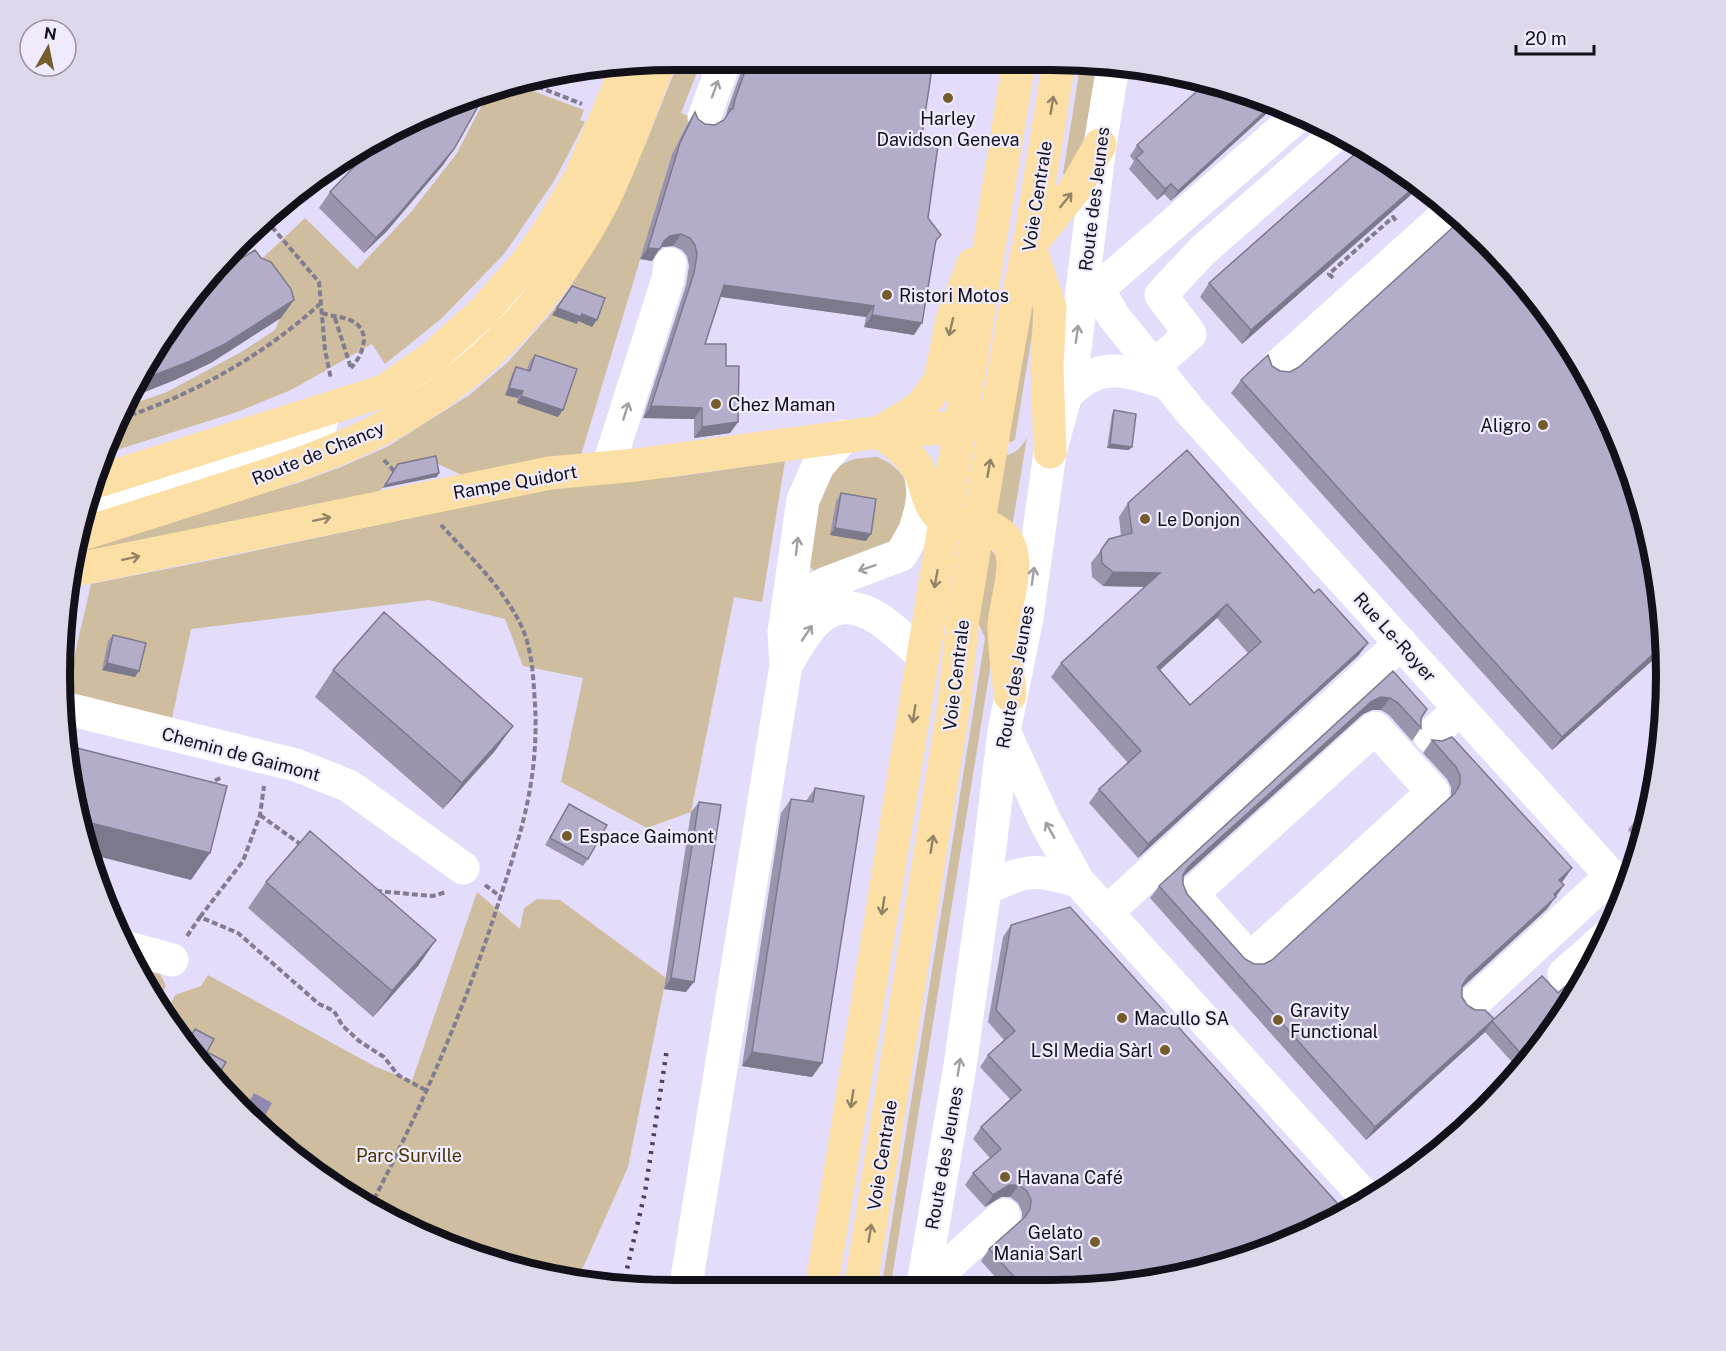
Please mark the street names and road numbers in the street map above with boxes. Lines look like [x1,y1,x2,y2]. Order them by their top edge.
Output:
street label: Route des Jeunes [1075,126,1113,272]
street label: Voie Centrale [1018,139,1056,253]
street label: Route de Chancy [249,417,388,489]
street label: Rampe Quidort [451,461,579,503]
street label: Rue Le-Royer [1349,588,1441,686]
street label: Route des Jeunes [992,604,1038,750]
street label: Voie Centrale [939,618,973,732]
street label: Chemin de Gaimont [159,723,323,785]
street label: Route des Jeunes [921,1085,967,1231]
street label: Voie Centrale [863,1098,901,1212]

